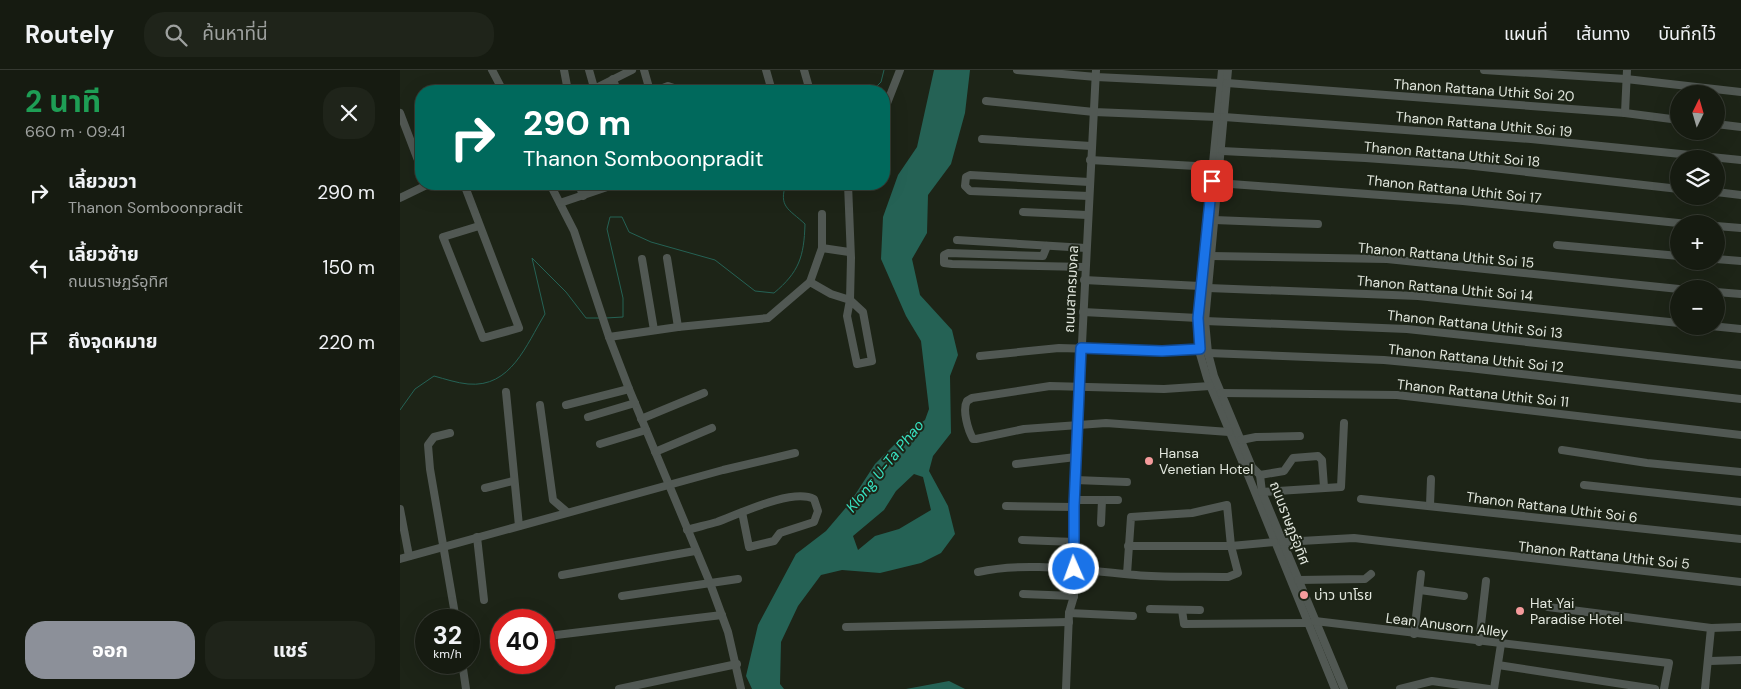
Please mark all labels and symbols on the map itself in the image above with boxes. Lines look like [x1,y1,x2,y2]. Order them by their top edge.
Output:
street label: Thanon Rattana Uthit Soi 20 [1393,75,1575,105]
north arrow [1670,85,1725,140]
street label: Thanon Rattana Uthit Soi 19 [1395,107,1573,141]
street label: Thanon Rattana Uthit Soi 18 [1363,137,1541,171]
pin [1191,160,1233,202]
street label: Thanon Rattana Uthit Soi 17 [1366,171,1542,207]
street label: Thanon Rattana Uthit Soi 15 [1357,238,1535,272]
street label: ถนนสาครมงคล [1060,245,1082,333]
street label: Thanon Rattana Uthit Soi 14 [1356,271,1534,305]
street label: Thanon Rattana Uthit Soi 13 [1386,306,1564,342]
street label: Thanon Rattana Uthit Soi 12 [1387,340,1565,376]
street label: Thanon Rattana Uthit Soi 11 [1396,375,1570,411]
water label: Klong U-Ta Phao [841,415,929,516]
place label: Hansa Venetian Hotel [1159,444,1253,478]
marker: Hansa Venetian Hotel [1143,455,1155,467]
street label: ถนนราษฏร์อุทิศ [1266,479,1314,567]
street label: Thanon Rattana Uthit Soi 6 [1465,488,1639,526]
street label: Thanon Rattana Uthit Soi 5 [1517,537,1691,573]
position arrow [1047,542,1099,594]
place label: บ่าว บาโรย [1314,586,1372,604]
marker: บ่าว บาโรย [1298,589,1310,601]
place label: Hat Yai Paradise Hotel [1530,594,1623,628]
marker: Hat Yai Paradise Hotel [1514,605,1526,617]
speed limit sign: 40 [490,609,555,674]
street label: Lean Anusorn Alley [1385,609,1509,641]

